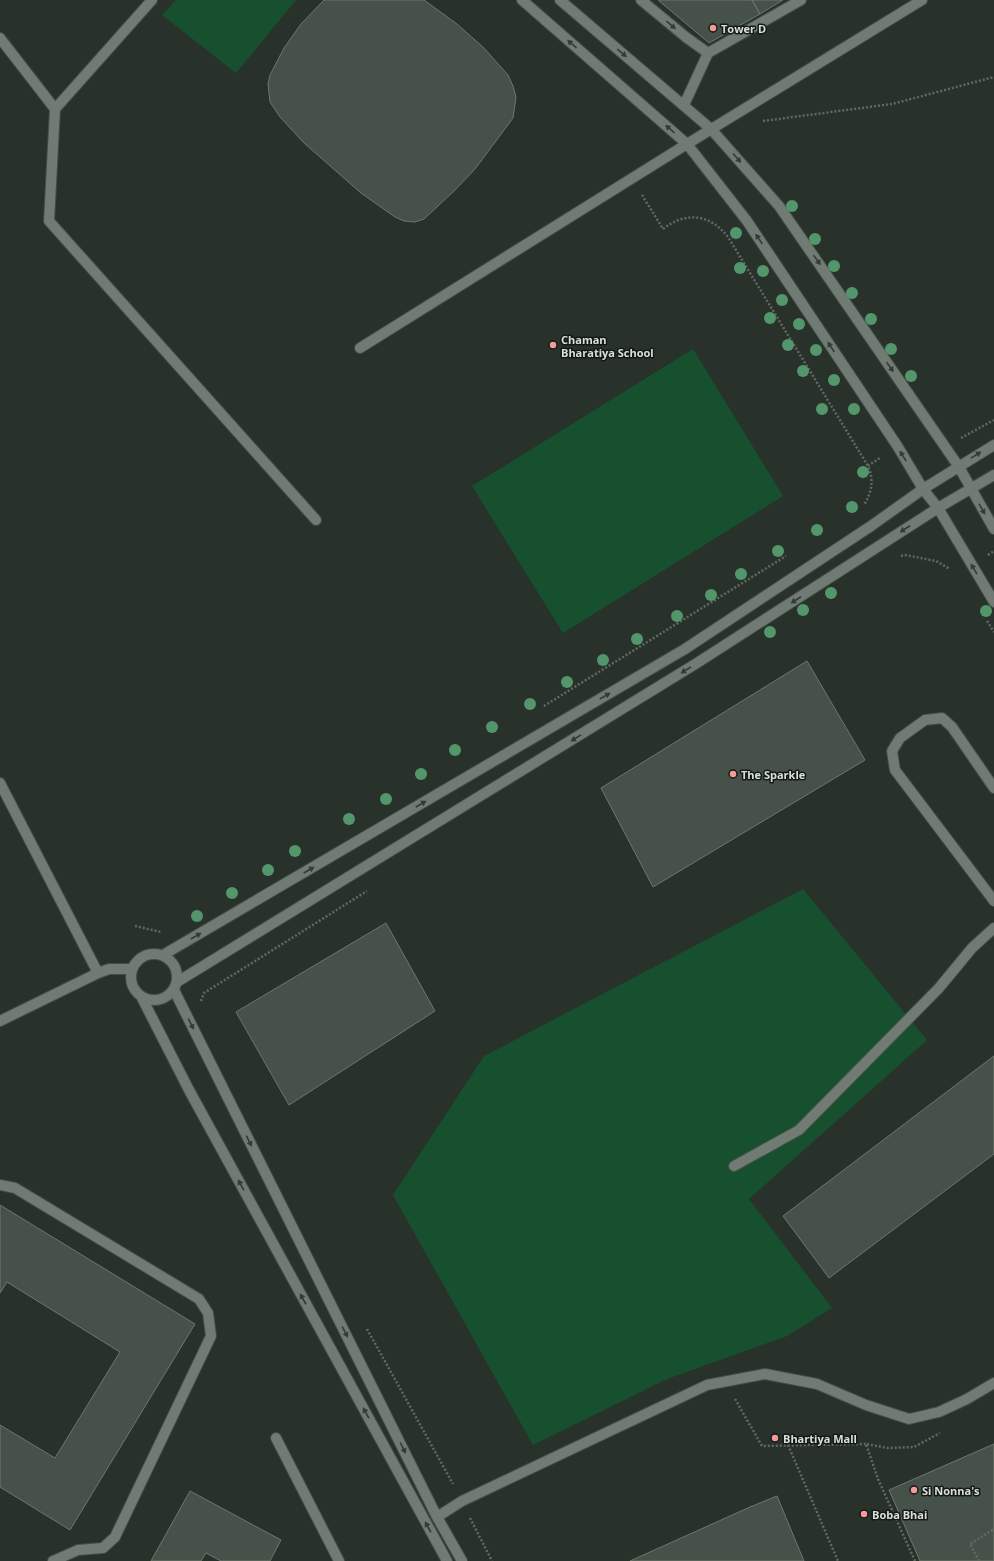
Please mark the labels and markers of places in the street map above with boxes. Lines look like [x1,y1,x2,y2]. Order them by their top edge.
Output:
place label: Tower D [721,21,766,36]
marker: Tower D [708,23,718,33]
place label: Chaman Bharatiya School [561,332,654,360]
marker: Chaman Bharatiya School [548,340,558,350]
place label: The Sparkle [741,767,806,782]
marker: The Sparkle [728,769,738,779]
place label: Bhartiya Mall [783,1431,857,1446]
marker: Bhartiya Mall [770,1433,780,1443]
place label: Si Nonna's [922,1483,980,1498]
marker: Si Nonna's [909,1485,919,1495]
place label: Boba Bhai [872,1507,927,1522]
marker: Boba Bhai [859,1509,869,1519]

